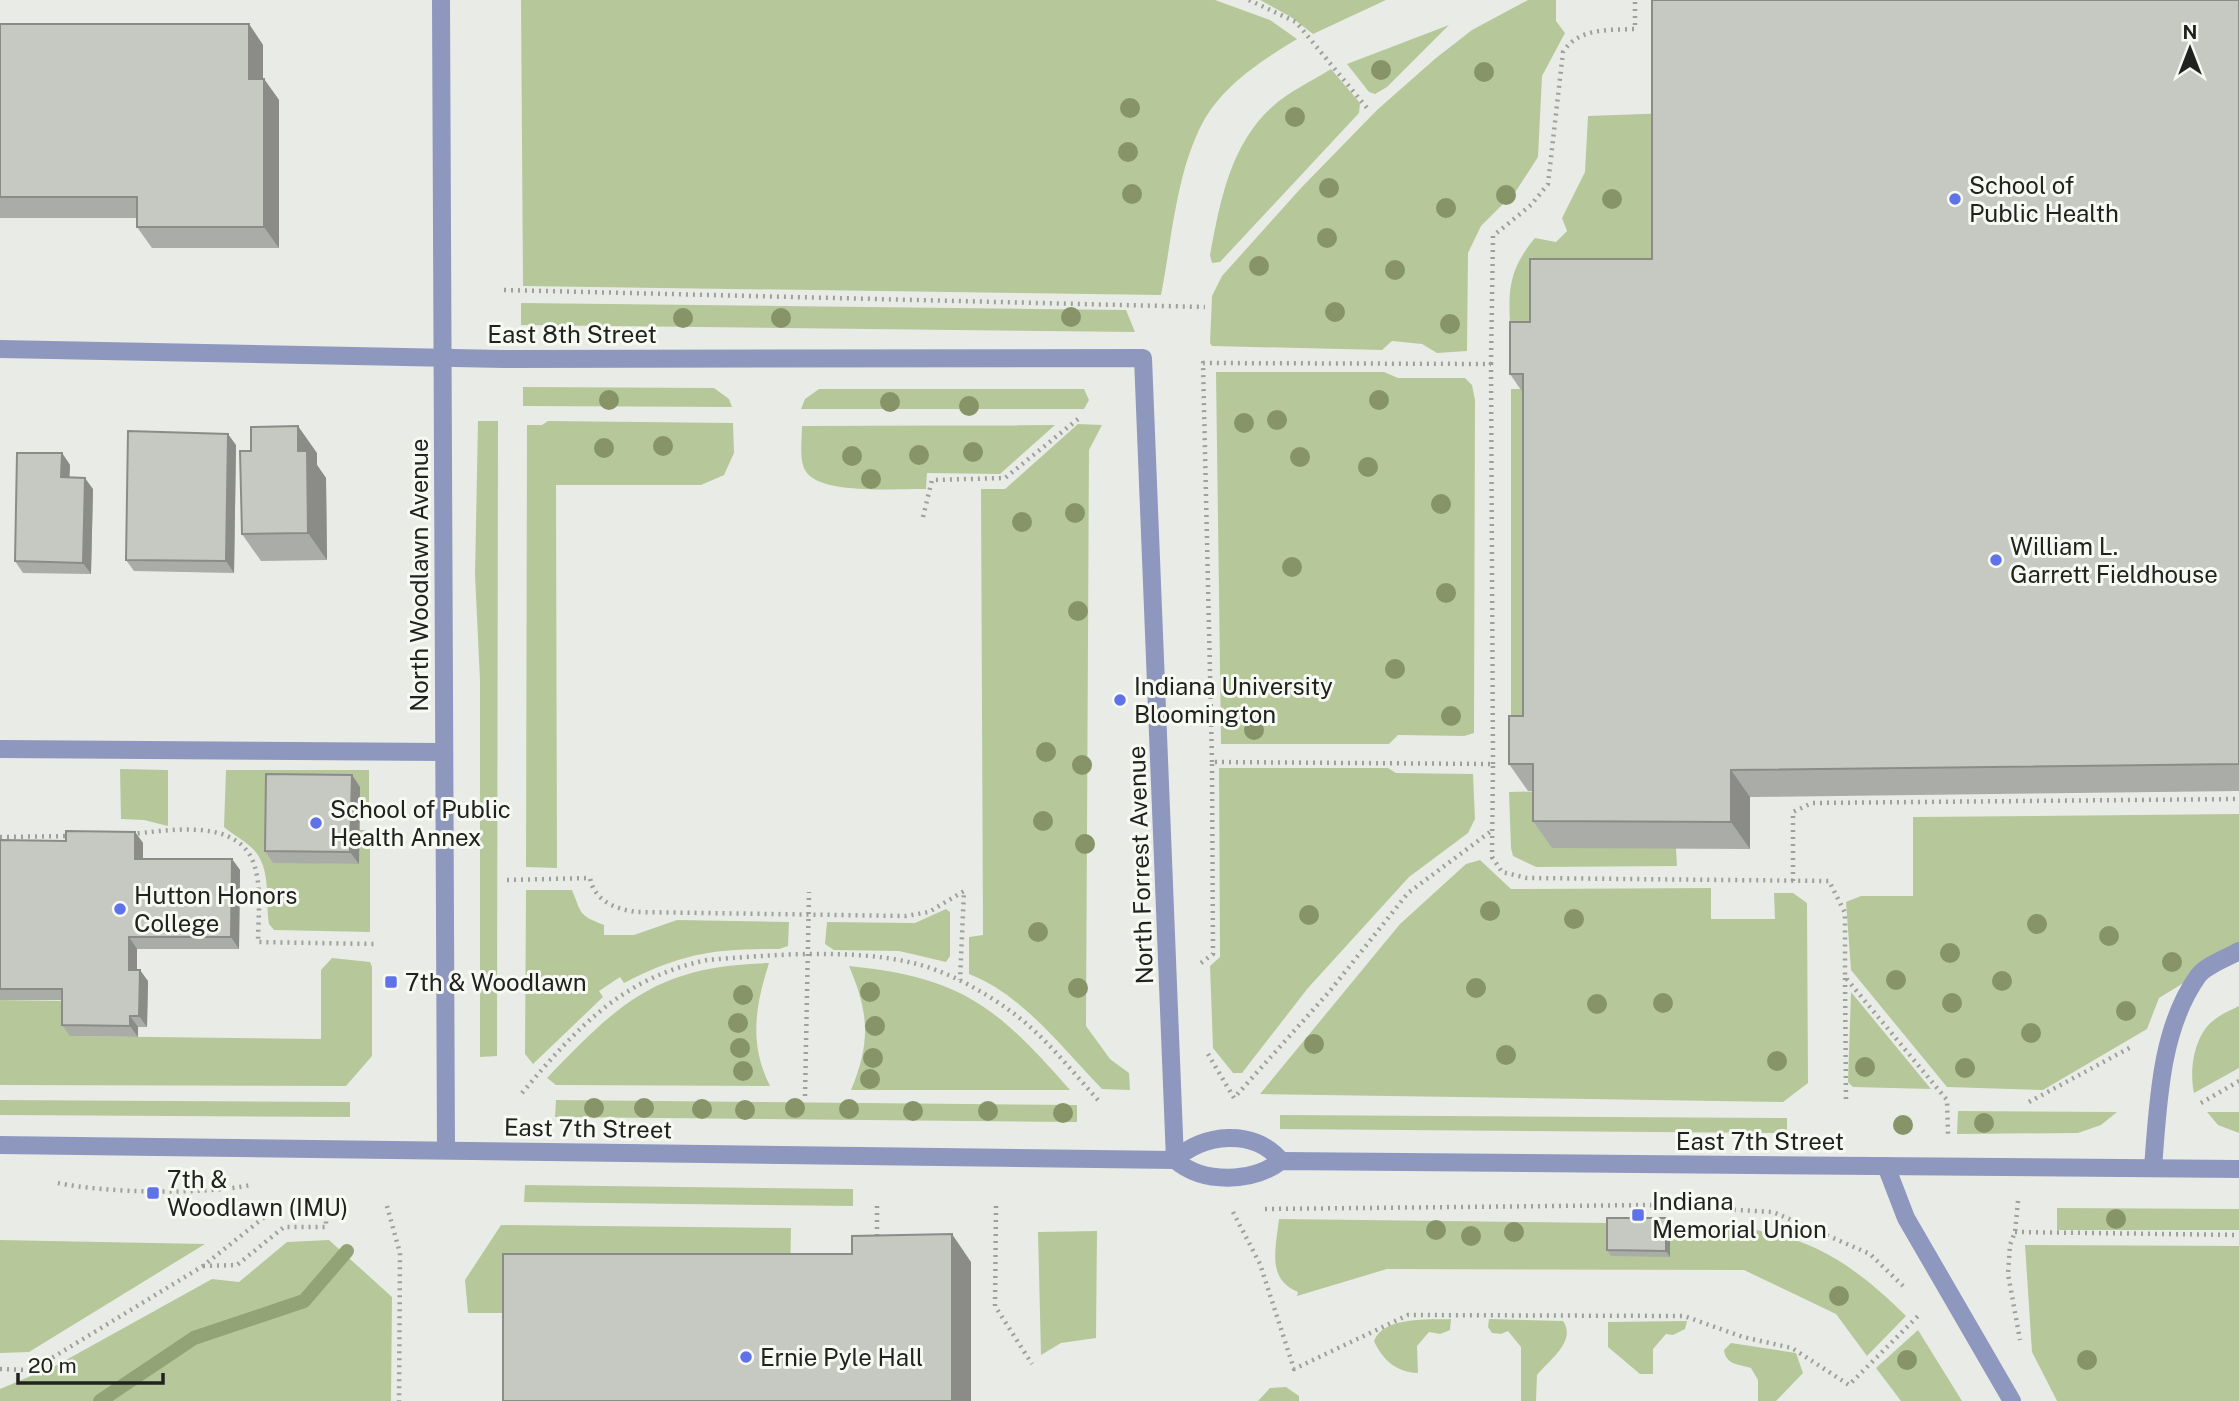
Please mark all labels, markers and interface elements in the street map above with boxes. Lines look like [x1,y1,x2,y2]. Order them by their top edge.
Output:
north arrow [2155,14,2225,84]
text: N [2183,21,2197,43]
place label: School of Public Health [1969,171,2119,227]
marker: School of Public Health [1947,191,1963,207]
street label: East 8th Street [487,320,657,348]
street label: North Woodlawn Avenue [405,438,433,712]
place label: William L. Garrett Fieldhouse [2010,532,2218,588]
marker: William L. Garrett Fieldhouse [1988,552,2004,568]
place label: Indiana University Bloomington [1134,672,1333,728]
marker: Indiana University Bloomington [1112,692,1128,708]
street label: North Forrest Avenue [1122,745,1158,985]
place label: School of Public Health Annex [330,795,511,851]
marker: School of Public Health Annex [308,815,324,831]
place label: Hutton Honors College [134,881,297,937]
marker: Hutton Honors College [112,901,128,917]
place label: 7th & Woodlawn [405,968,587,996]
marker: 7th & Woodlawn [383,974,399,990]
street label: East 7th Street [504,1113,672,1143]
street label: East 7th Street [1676,1127,1844,1155]
place label: 7th & Woodlawn (IMU) [167,1165,348,1221]
marker: 7th & Woodlawn (IMU) [145,1185,161,1201]
place label: Indiana Memorial Union [1652,1187,1827,1243]
marker: Indiana Memorial Union [1630,1207,1646,1223]
scale bar [18,1342,163,1386]
place label: Ernie Pyle Hall [760,1343,923,1371]
marker: Ernie Pyle Hall [738,1349,754,1365]
text: 20 m [28,1353,77,1378]

